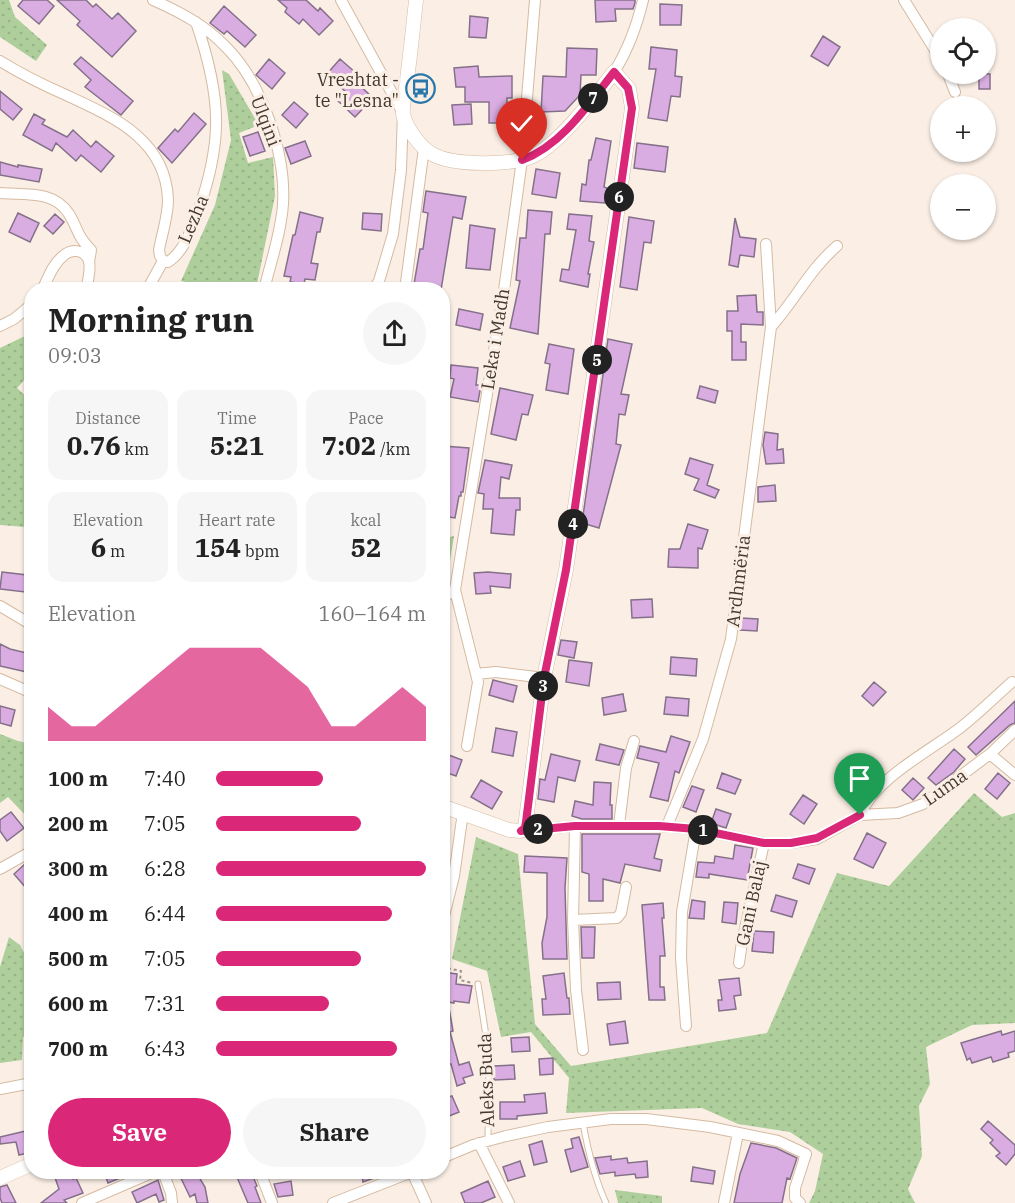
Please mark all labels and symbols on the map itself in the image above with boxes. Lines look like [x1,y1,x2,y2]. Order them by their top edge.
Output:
place label: Vreshtat - te "Lesna" [314,68,399,112]
bus stop icon: Vreshtat - te "Lesna" [404,73,436,105]
pin: 7 [578,83,608,113]
street label: Ulqini [246,92,286,150]
pin [496,98,547,160]
pin: 6 [604,182,634,212]
street label: Lezha [173,191,214,247]
street label: Leka i Madh [476,287,514,391]
pin: 5 [582,345,612,375]
pin: 4 [558,509,588,539]
street label: Ardhmëria [721,533,755,628]
pin: 3 [528,671,558,701]
pin [834,753,885,815]
street label: Luma [918,764,972,810]
pin: 2 [523,814,553,844]
pin: 1 [688,815,718,845]
street label: Gani Balaj [731,858,771,948]
street label: Aleks Buda [473,1032,499,1128]

